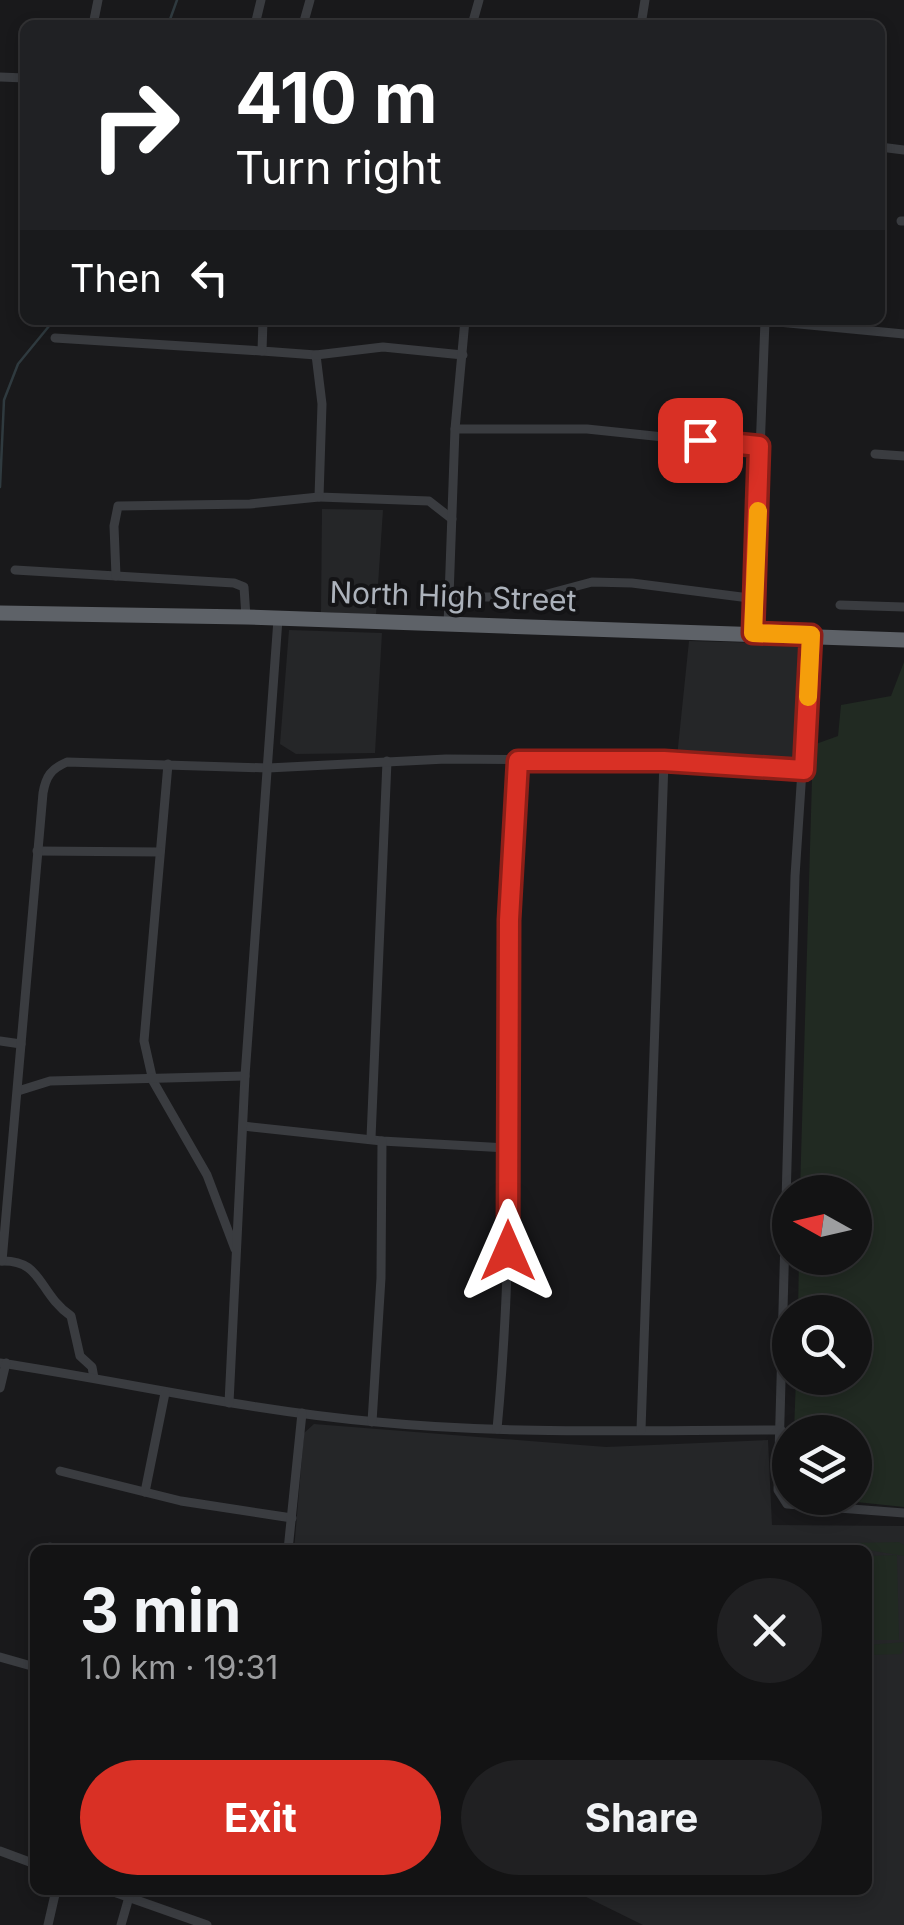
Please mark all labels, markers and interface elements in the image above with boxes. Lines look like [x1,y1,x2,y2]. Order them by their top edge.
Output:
text: 410 m [235,55,438,140]
icon: right [70,60,200,190]
text: Turn right [235,140,442,195]
icon: left [182,250,237,305]
text: Then [70,255,162,301]
pin [658,398,743,483]
icon: arrive [673,413,728,468]
street label: North High Street [329,574,577,618]
north arrow [772,1175,872,1275]
map controls [772,1175,872,1515]
position arrow [456,1199,560,1303]
button: search [772,1295,872,1395]
button: layers [772,1415,872,1515]
text: 3 min [80,1574,241,1646]
button: close [717,1578,822,1683]
text: 1.0 km · 19:31 [80,1648,278,1687]
button: Exit [80,1760,441,1875]
button: Share [461,1760,822,1875]

